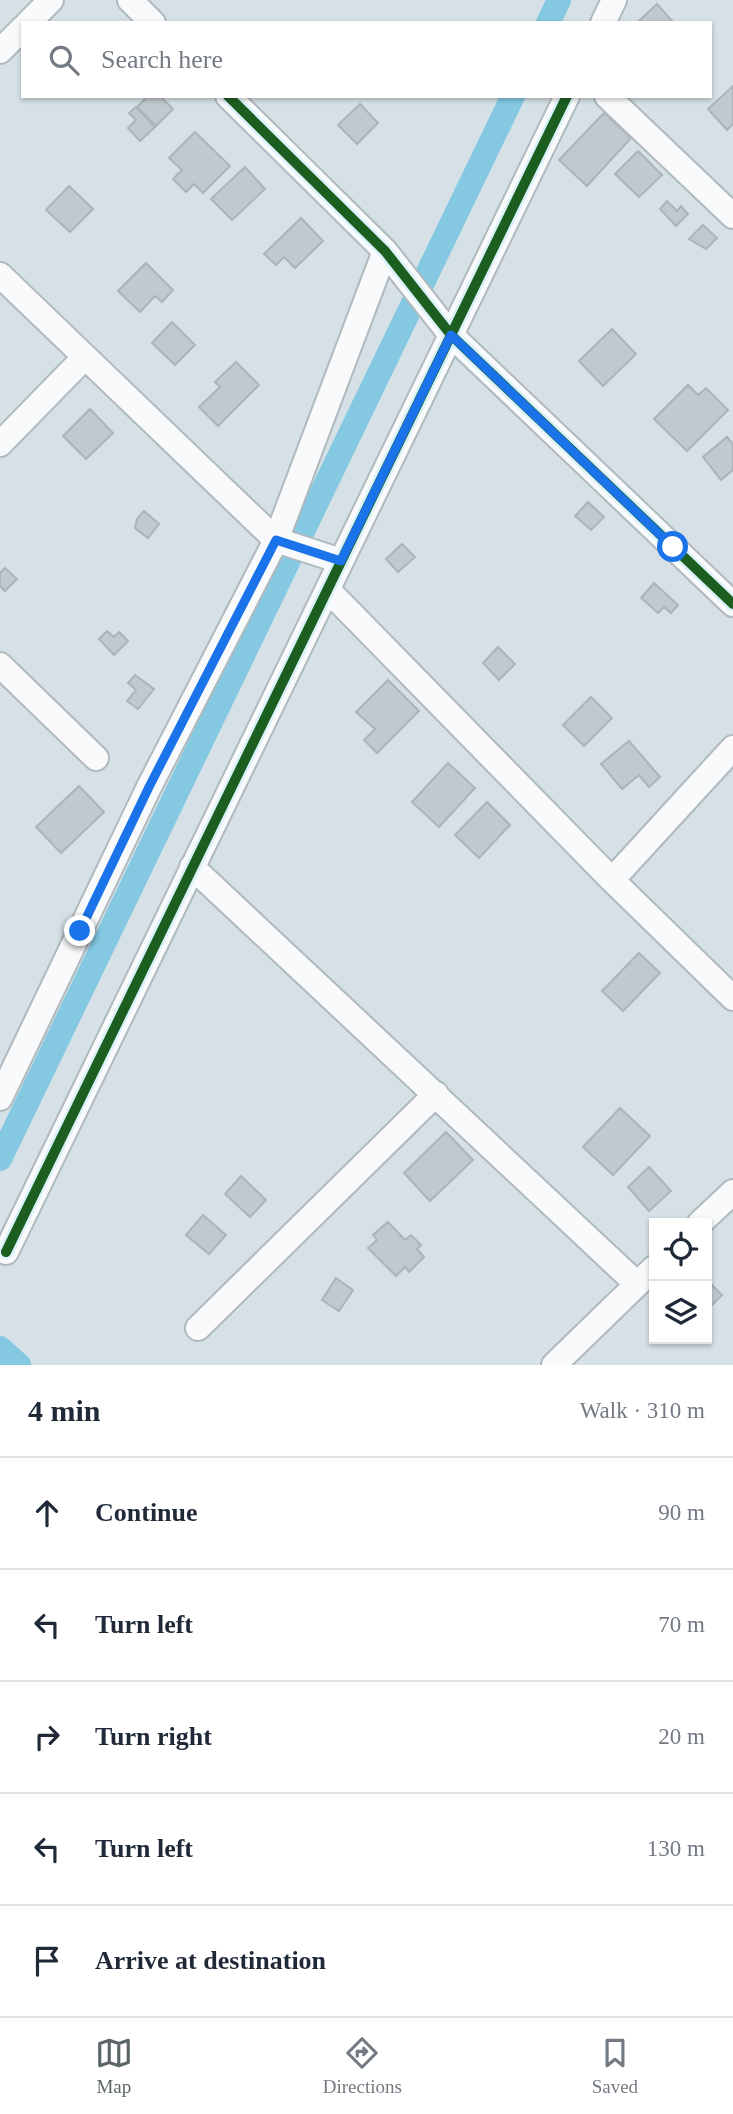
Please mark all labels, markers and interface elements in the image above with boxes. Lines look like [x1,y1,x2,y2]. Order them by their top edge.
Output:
search box [21,21,712,98]
icon: search [45,41,83,79]
text: Search here [101,45,223,74]
route start [657,531,688,562]
route end [64,915,95,946]
map controls [649,1218,712,1344]
button: locate [649,1218,712,1281]
button: layers [649,1281,712,1344]
text: 4 min [28,1394,101,1427]
text: Walk · 310 m [580,1398,705,1423]
icon: ahead [28,1494,66,1532]
text: Continue [95,1498,198,1527]
text: 90 m [658,1500,705,1525]
icon: left [28,1606,66,1644]
text: Turn left [95,1610,193,1639]
text: 70 m [658,1612,705,1637]
icon: right [28,1718,66,1756]
text: Turn right [95,1722,212,1751]
text: 20 m [658,1724,705,1749]
icon: left [28,1830,66,1868]
text: Turn left [95,1834,193,1863]
text: 130 m [647,1836,705,1861]
icon: arrive [28,1942,66,1980]
text: Arrive at destination [95,1946,326,1975]
tab: Map [95,2034,133,2098]
tab: Directions [323,2034,402,2098]
tab: Saved [592,2034,638,2098]

